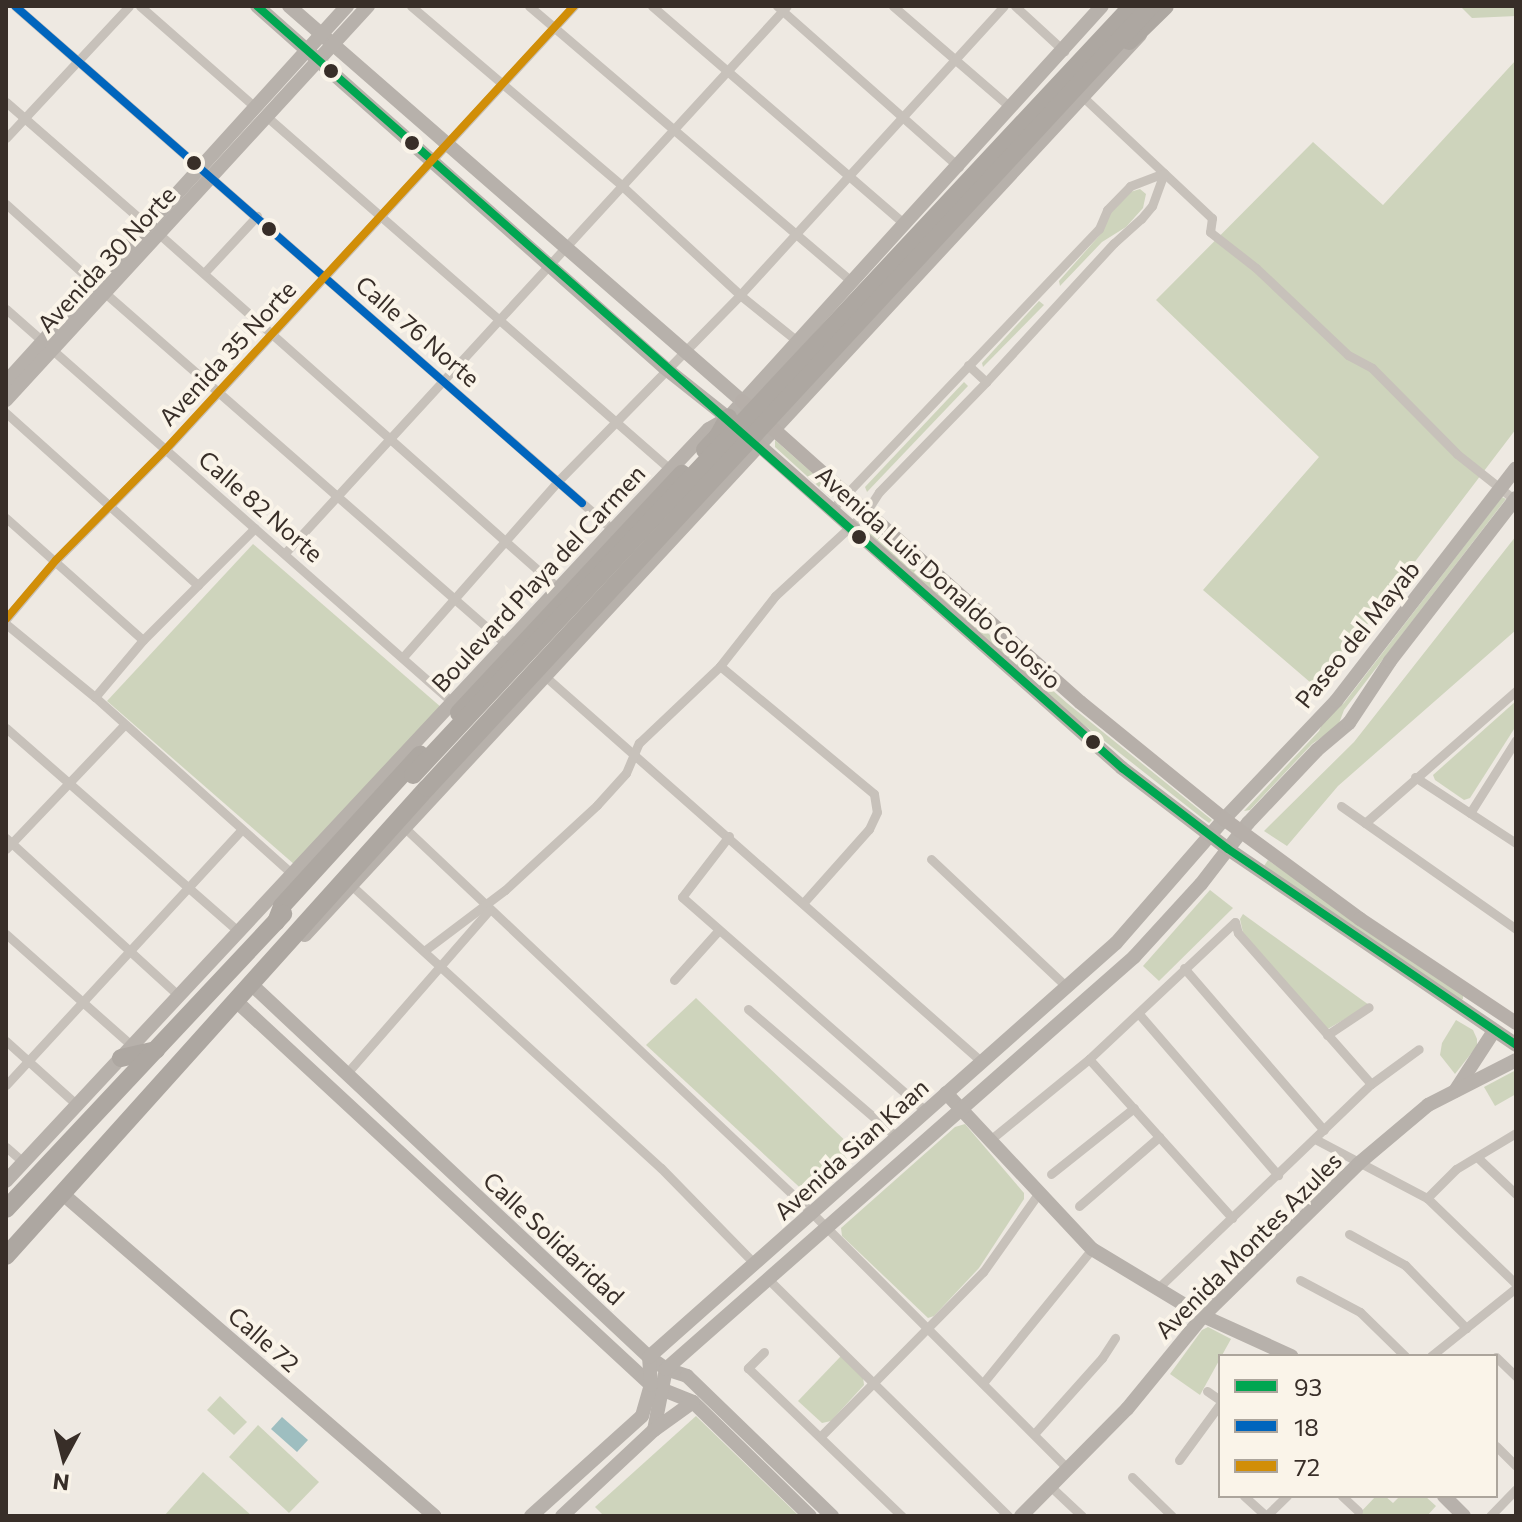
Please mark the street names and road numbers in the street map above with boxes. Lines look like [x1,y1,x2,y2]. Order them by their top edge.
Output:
street label: Avenida 30 Norte [31,180,181,338]
street label: Calle 76 Norte [350,269,486,393]
street label: Avenida 35 Norte [153,275,301,431]
street label: Calle 82 Norte [193,444,329,568]
street label: Boulevard Playa del Carmen [425,459,651,697]
street label: Avenida Luis Donaldo Colosio [811,459,1067,695]
street label: Paseo del Mayab [1289,554,1425,714]
street label: Avenida Sian Kaan [768,1072,934,1226]
street label: Avenida Montes Azules [1149,1146,1347,1344]
street label: Calle Solidaridad [478,1166,630,1310]
street label: Calle 72 [223,1300,305,1378]

